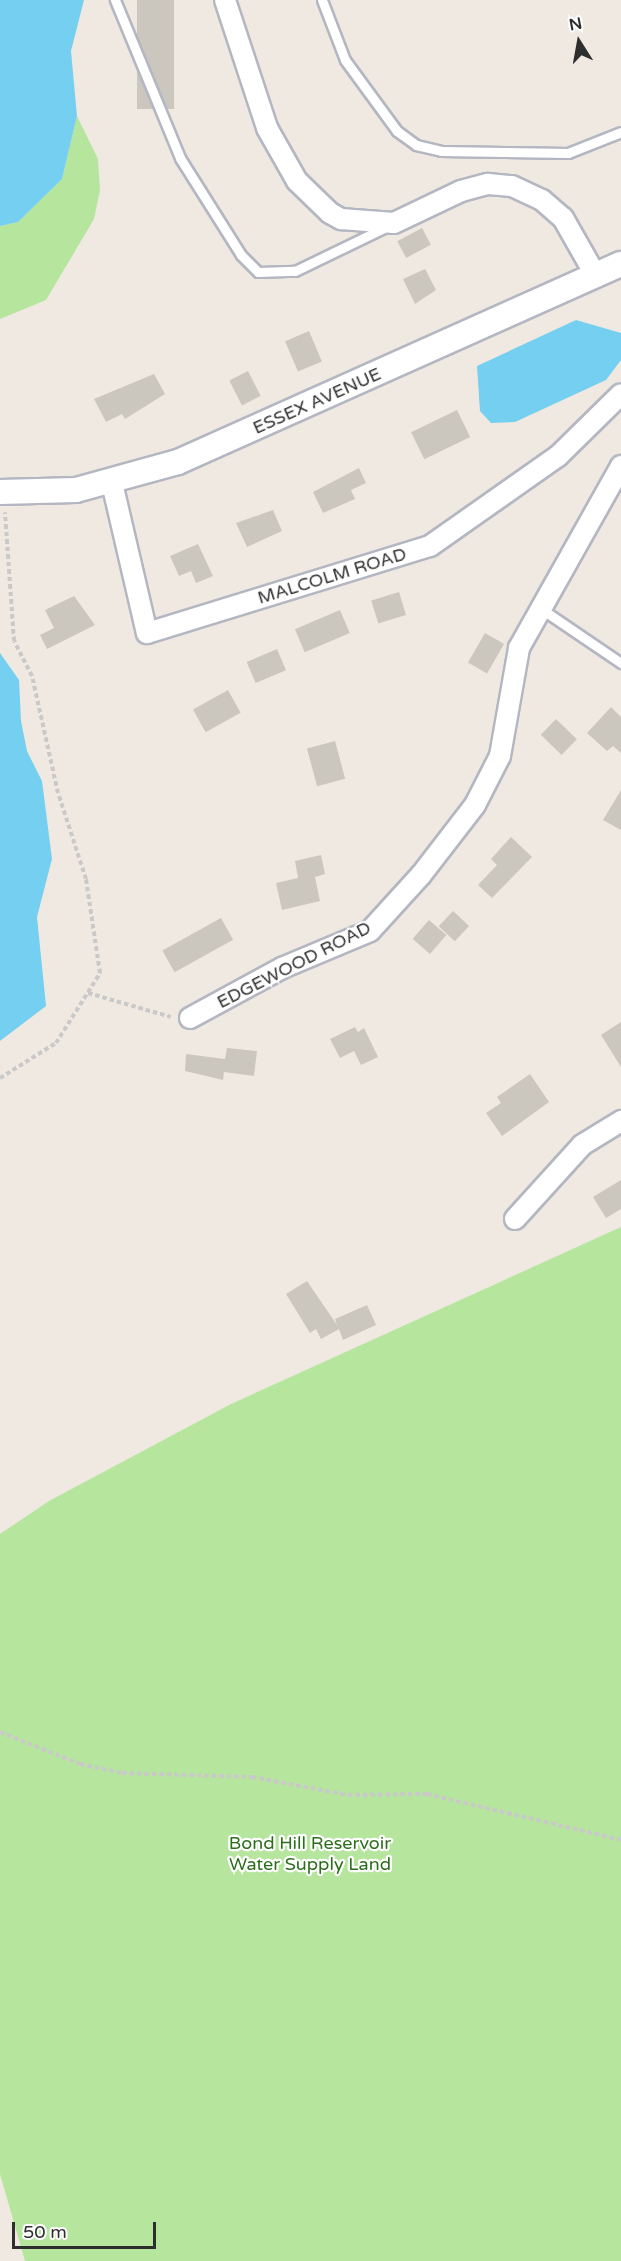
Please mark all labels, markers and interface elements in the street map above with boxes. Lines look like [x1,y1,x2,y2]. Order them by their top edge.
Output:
north arrow [549,12,609,72]
text: N [567,13,584,35]
street label: ESSEX AVENUE [250,363,384,439]
street label: MALCOLM ROAD [255,543,409,609]
street label: EDGEWOOD ROAD [213,917,375,1013]
park label: Bond Hill Reservoir Water Supply Land [229,1833,391,1876]
scale bar [15,2210,159,2248]
text: 50 m [23,2221,67,2243]

